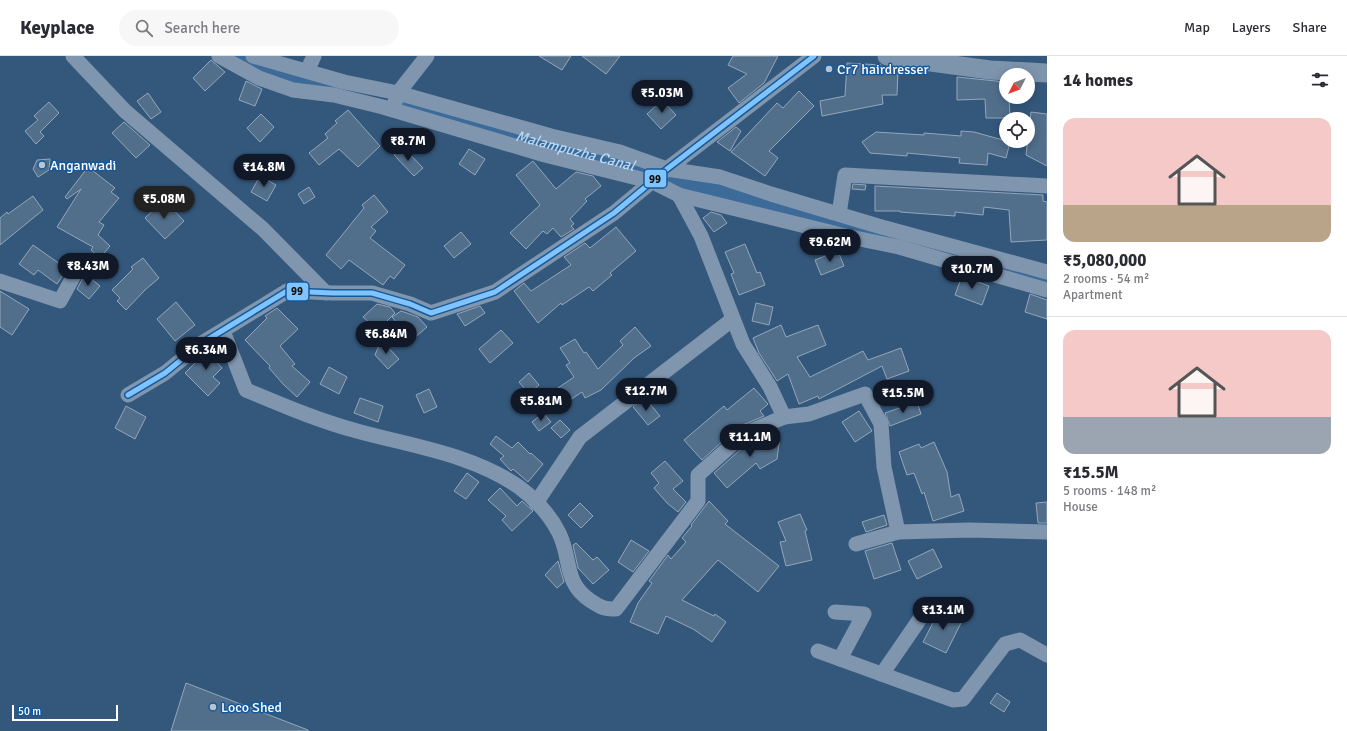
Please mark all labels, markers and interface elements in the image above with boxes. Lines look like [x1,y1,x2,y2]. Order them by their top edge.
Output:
search box [119,10,399,46]
text: Keyplace [20,16,95,40]
icon: search [133,17,155,39]
text: Search here [165,19,240,37]
text: Map [1184,19,1210,36]
text: Layers [1232,19,1271,36]
text: Share [1293,19,1327,36]
place label: Cr7 hairdresser [837,61,929,78]
marker: Cr7 hairdresser [824,64,834,74]
north arrow [999,68,1035,104]
map controls [999,68,1035,148]
icon: filters [1309,69,1331,91]
text: 14 homes [1063,70,1133,91]
pin: ₹5.03M [629,80,695,114]
text: ₹5.03M [641,85,683,101]
button: locate [999,112,1035,148]
water label: Malampuzha Canal [514,127,638,175]
pin: ₹8.7M [380,128,436,162]
text: ₹8.7M [390,133,426,149]
icon: home [1161,144,1233,216]
pin: ₹14.8M [231,154,297,188]
place label: Anganwadi [50,157,116,174]
text: ₹14.8M [243,159,285,175]
marker: Anganwadi [37,160,47,170]
line badge: 99 [644,169,667,188]
text: 99 [649,173,661,186]
pin: ₹5.08M [131,186,197,220]
text: ₹5.08M [143,191,185,207]
pin: ₹9.62M [797,229,863,263]
text: ₹9.62M [809,234,851,250]
text: ₹5,080,000 [1063,250,1146,271]
pin: ₹8.43M [55,253,121,287]
pin: ₹10.7M [939,256,1005,290]
text: ₹8.43M [67,258,109,274]
text: ₹10.7M [951,261,993,277]
text: 2 rooms · 54 m² [1063,271,1149,287]
line badge: 99 [286,282,309,301]
text: 99 [291,285,303,298]
text: Apartment [1063,287,1123,303]
pin: ₹6.84M [353,321,419,355]
text: ₹6.84M [365,326,407,342]
pin: ₹6.34M [173,337,239,371]
text: ₹6.34M [185,342,227,358]
icon: home [1161,356,1233,428]
pin: ₹12.7M [613,378,679,412]
pin: ₹15.5M [870,380,936,414]
text: ₹12.7M [625,383,667,399]
text: ₹15.5M [882,385,924,401]
pin: ₹5.81M [508,388,574,422]
text: ₹5.81M [520,393,562,409]
pin: ₹11.1M [717,424,783,458]
text: ₹11.1M [729,429,771,445]
text: ₹15.5M [1063,462,1119,483]
text: 5 rooms · 148 m² [1063,483,1156,499]
text: House [1063,499,1098,515]
pin: ₹13.1M [910,597,976,631]
text: ₹13.1M [922,602,964,618]
place label: Loco Shed [221,699,282,716]
marker: Loco Shed [208,702,218,712]
scale bar [12,703,118,722]
text: 50 m [18,705,41,718]

